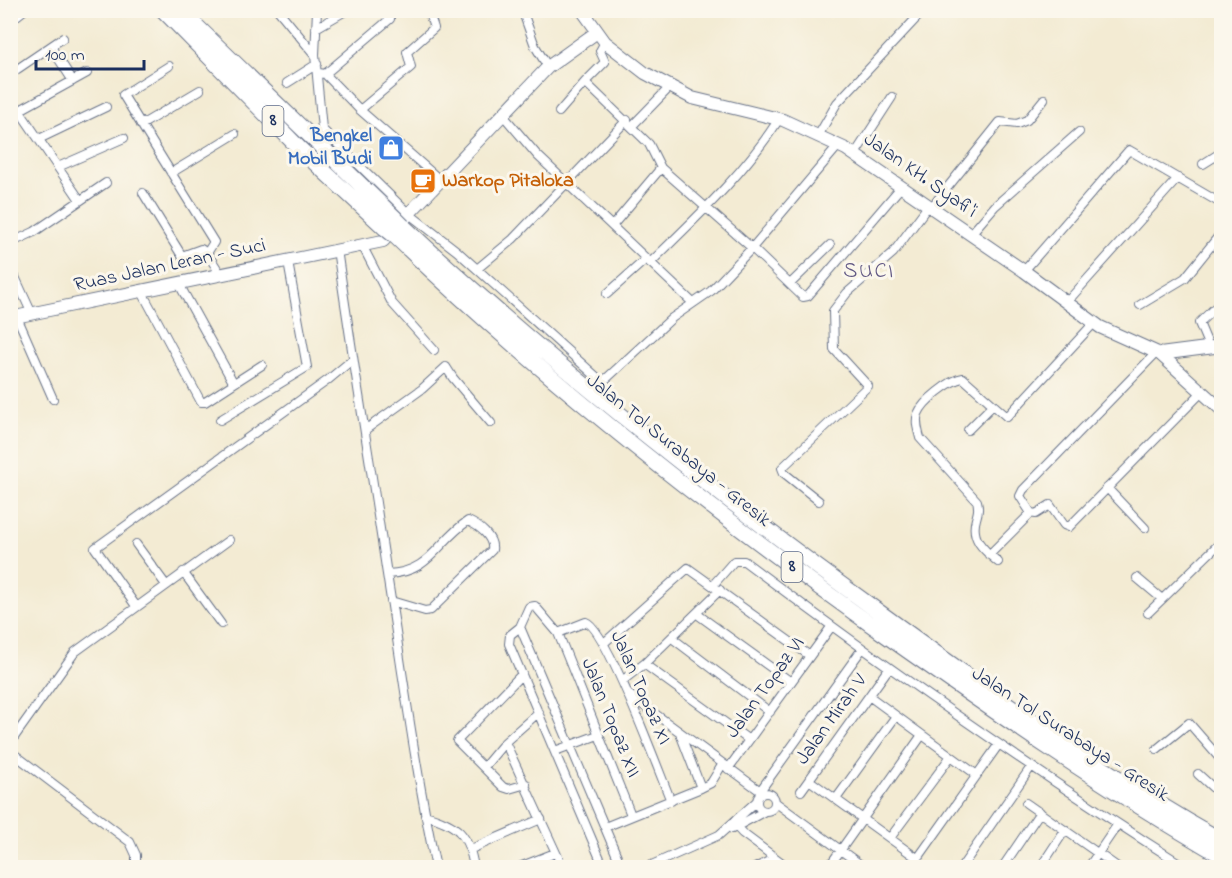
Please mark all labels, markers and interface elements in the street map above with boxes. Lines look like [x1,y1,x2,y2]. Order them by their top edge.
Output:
scale bar [36,33,144,71]
text: 100 m [45,43,85,69]
road number: 8 [262,106,284,136]
place label: Bengkel Mobil Budi [288,122,372,174]
street label: Jalan KH. Syafi'i [857,126,983,226]
shop icon: Bengkel Mobil Budi [376,133,406,163]
cafe icon: Warkop Pitaloka [408,166,438,196]
place label: Warkop Pitaloka [442,167,574,196]
street label: Ruas Jalan Leran - Suci [71,232,269,300]
district label: SUCI [843,256,895,288]
street label: Jalan Tol Surabaya - Gresik [579,367,777,535]
road number: 8 [782,552,802,582]
street label: Jalan Topaz XI [602,626,678,750]
street label: Jalan Topaz VI [719,631,813,745]
street label: Jalan Topaz XII [573,654,647,782]
street label: Jalan Tol Surabaya - Gresik [965,660,1175,810]
street label: Jalan Mirah V [789,668,875,771]

